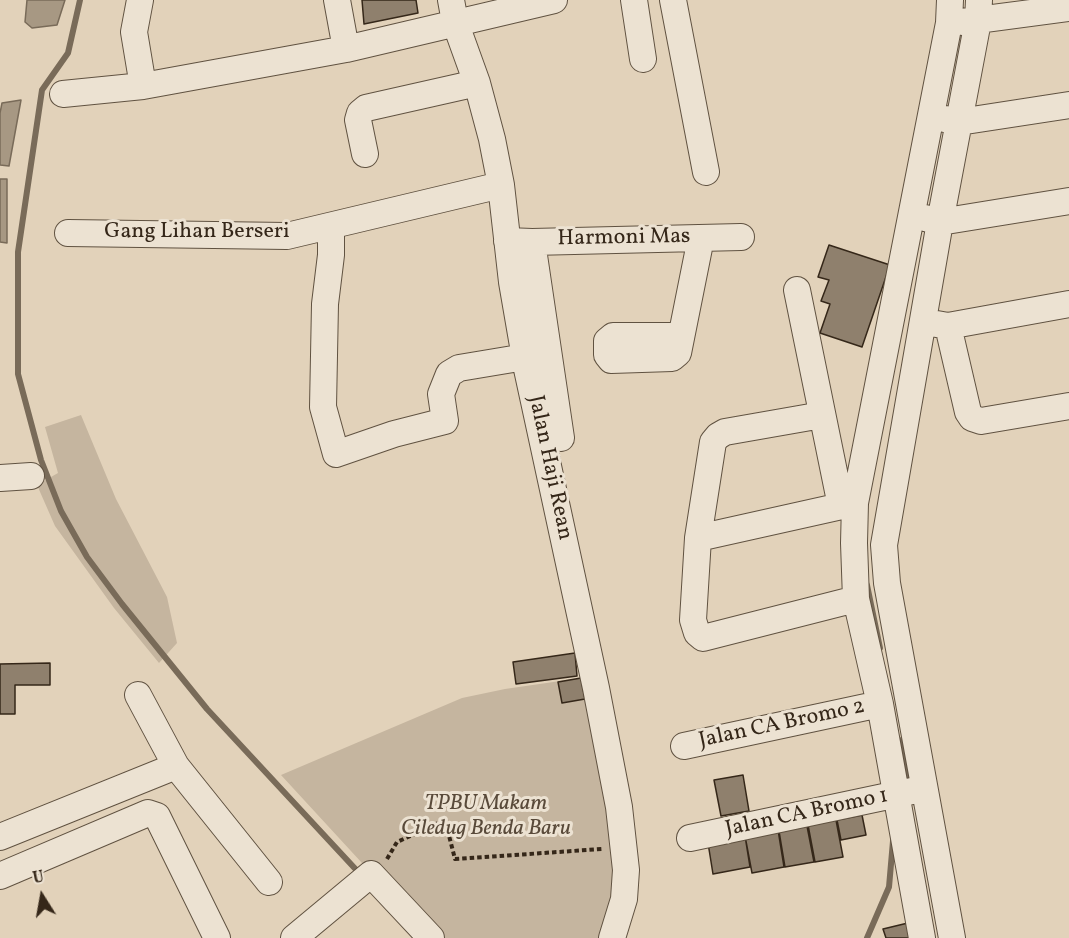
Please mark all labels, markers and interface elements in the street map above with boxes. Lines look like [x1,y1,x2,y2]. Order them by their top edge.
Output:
street label: Gang Lihan Berseri [104,220,290,246]
street label: Harmoni Mas [557,225,691,253]
street label: Jalan Haji Rean [521,393,577,543]
street label: Jalan CA Bromo 2 [697,695,867,755]
street label: Jalan CA Bromo 1 [723,784,891,844]
park label: TPBU Makam Ciledug Benda Baru [401,792,571,843]
north arrow [12,866,72,926]
text: U [31,866,46,890]

